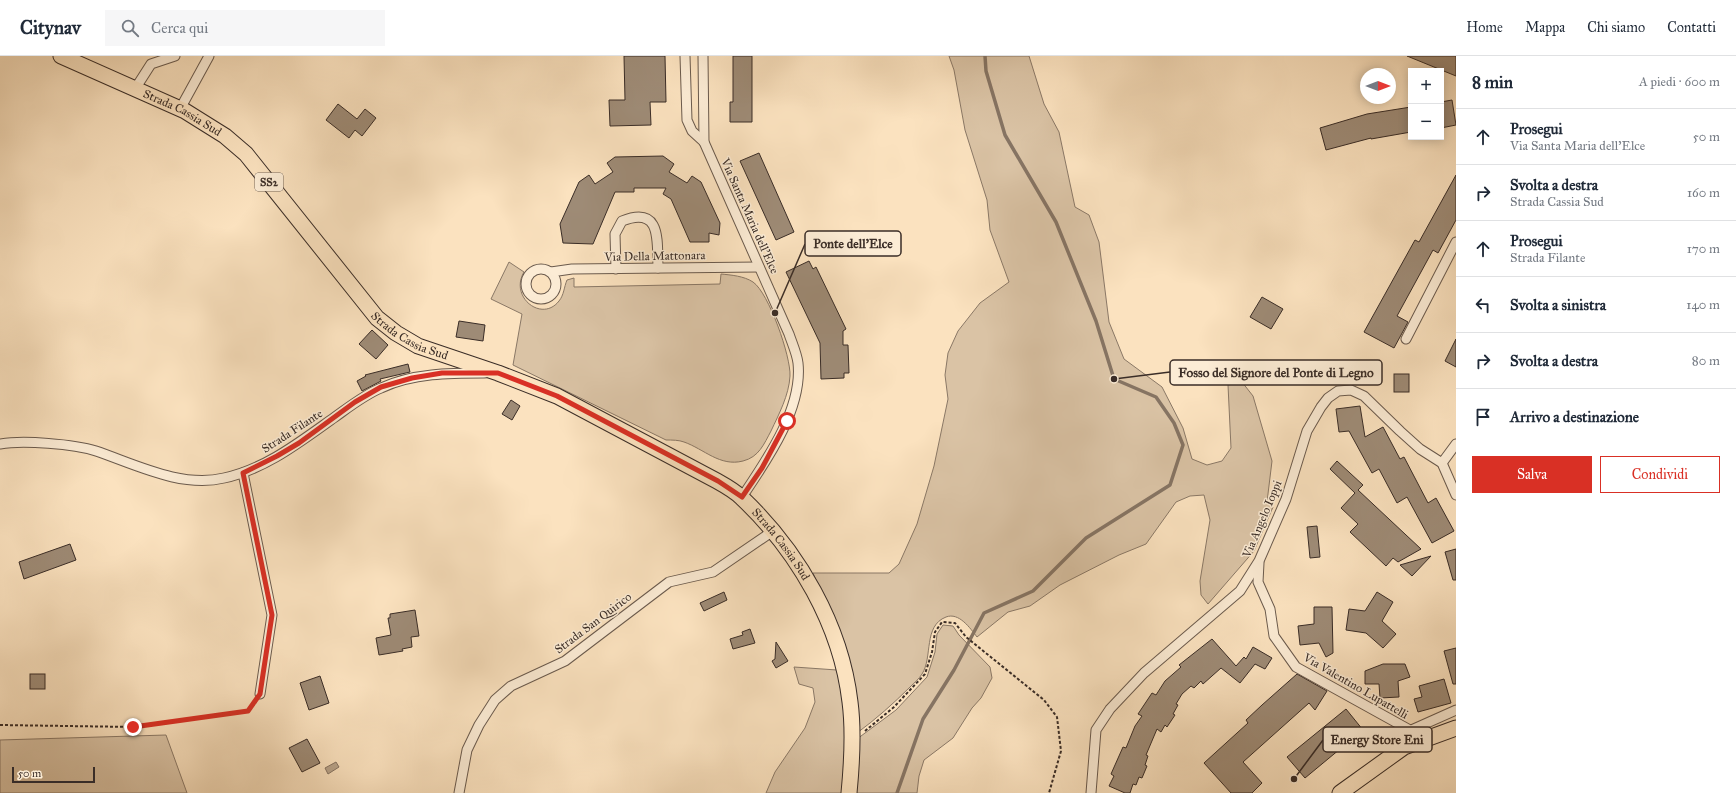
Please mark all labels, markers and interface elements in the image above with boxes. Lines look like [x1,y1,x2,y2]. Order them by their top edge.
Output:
search box [105,10,385,46]
text: Citynav [20,16,81,39]
icon: search [119,17,141,39]
text: Cerca qui [151,19,208,37]
text: Home [1466,19,1503,36]
text: Mappa [1525,19,1565,36]
text: Chi siamo [1587,19,1645,36]
text: Contatti [1667,19,1716,36]
north arrow [1360,68,1396,104]
map controls [1408,68,1444,140]
button: + [1408,68,1444,104]
text: 8 min [1472,72,1513,93]
text: A piedi · 600 m [1639,74,1720,90]
street label: Strada Cassia Sud [141,86,224,139]
button: − [1408,104,1444,140]
text: Prosegui [1510,120,1563,138]
icon: ahead [1472,126,1494,148]
text: 50 m [1693,129,1720,145]
text: Via Santa Maria dell'Elce [1510,138,1645,154]
street label: Via Santa Maria dell'Elce [718,155,782,276]
road number: SS2 [255,173,283,191]
text: Svolta a destra [1510,176,1598,194]
icon: right [1472,182,1494,204]
text: 160 m [1687,185,1720,201]
text: Strada Cassia Sud [1510,194,1604,210]
callout: Ponte dell'Elce [805,231,901,256]
text: Prosegui [1510,232,1563,250]
text: Ponte dell'Elce [813,236,893,252]
icon: ahead [1472,238,1494,260]
text: 170 m [1687,241,1720,257]
street label: Via Della Mattonara [603,248,707,264]
text: Strada Filante [1510,250,1585,266]
icon: left [1472,294,1494,316]
text: Svolta a sinistra [1510,296,1606,314]
text: 140 m [1686,297,1720,313]
street label: Strada Cassia Sud [368,309,450,363]
icon: right [1472,350,1494,372]
text: Svolta a destra [1510,352,1598,370]
text: 80 m [1692,353,1720,369]
callout: Fosso del Signore del Ponte di Legno [1170,360,1382,385]
text: Fosso del Signore del Ponte di Legno [1178,365,1374,381]
street label: Strada Filante [259,406,325,456]
icon: arrive [1472,406,1494,428]
text: Arrivo a destinazione [1510,408,1639,426]
route start [778,412,796,430]
button: Salva [1472,456,1592,493]
button: Condividi [1600,456,1720,493]
street label: Via Angelo Ioppi [1239,478,1286,561]
street label: Strada Cassia Sud [749,505,813,583]
street label: Strada San Quirico [552,590,634,656]
street label: Via Valentino Lupattelli [1300,650,1412,722]
route end [124,718,142,736]
callout: Energy Store Eni [1323,727,1432,752]
text: Energy Store Eni [1330,732,1424,748]
scale bar [12,765,95,784]
text: 50 m [18,767,41,780]

